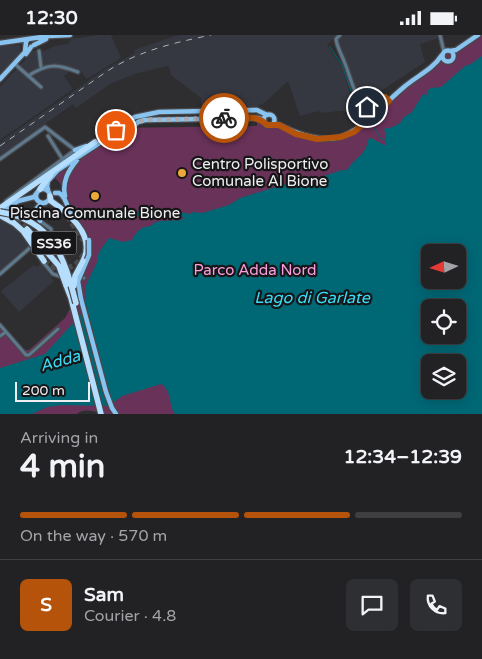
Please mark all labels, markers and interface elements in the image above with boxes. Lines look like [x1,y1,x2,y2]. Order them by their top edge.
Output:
text: 12:30 [25,7,78,29]
pin [346,86,388,128]
courier [199,93,249,143]
icon: home [353,93,381,121]
icon: bike [210,104,238,132]
pin [95,109,137,151]
icon: bag [102,116,130,144]
place label: Centro Polisportivo Comunale Al Bione [192,155,328,190]
marker: Centro Polisportivo Comunale Al Bione [176,167,188,179]
marker: Piscina Comunale Bione [89,190,101,202]
place label: Piscina Comunale Bione [10,204,180,222]
road number: SS36 [32,232,76,255]
north arrow [421,244,466,289]
map controls [421,244,466,399]
park label: Parco Adda Nord [194,261,316,279]
water label: Lago di Garlate [254,288,371,308]
button: locate [421,299,466,344]
water label: Adda [38,345,83,376]
button: layers [421,354,466,399]
scale bar [15,379,90,402]
text: 200 m [22,382,65,399]
text: Arriving in [20,428,98,448]
text: 12:34–12:39 [343,446,462,468]
text: 4 min [20,448,105,486]
text: On the way · 570 m [20,526,167,546]
button: chat [346,579,398,631]
button: phone [410,579,462,631]
text: Sam [84,584,124,606]
text: S [40,594,52,616]
text: Courier · 4.8 [84,606,176,626]

